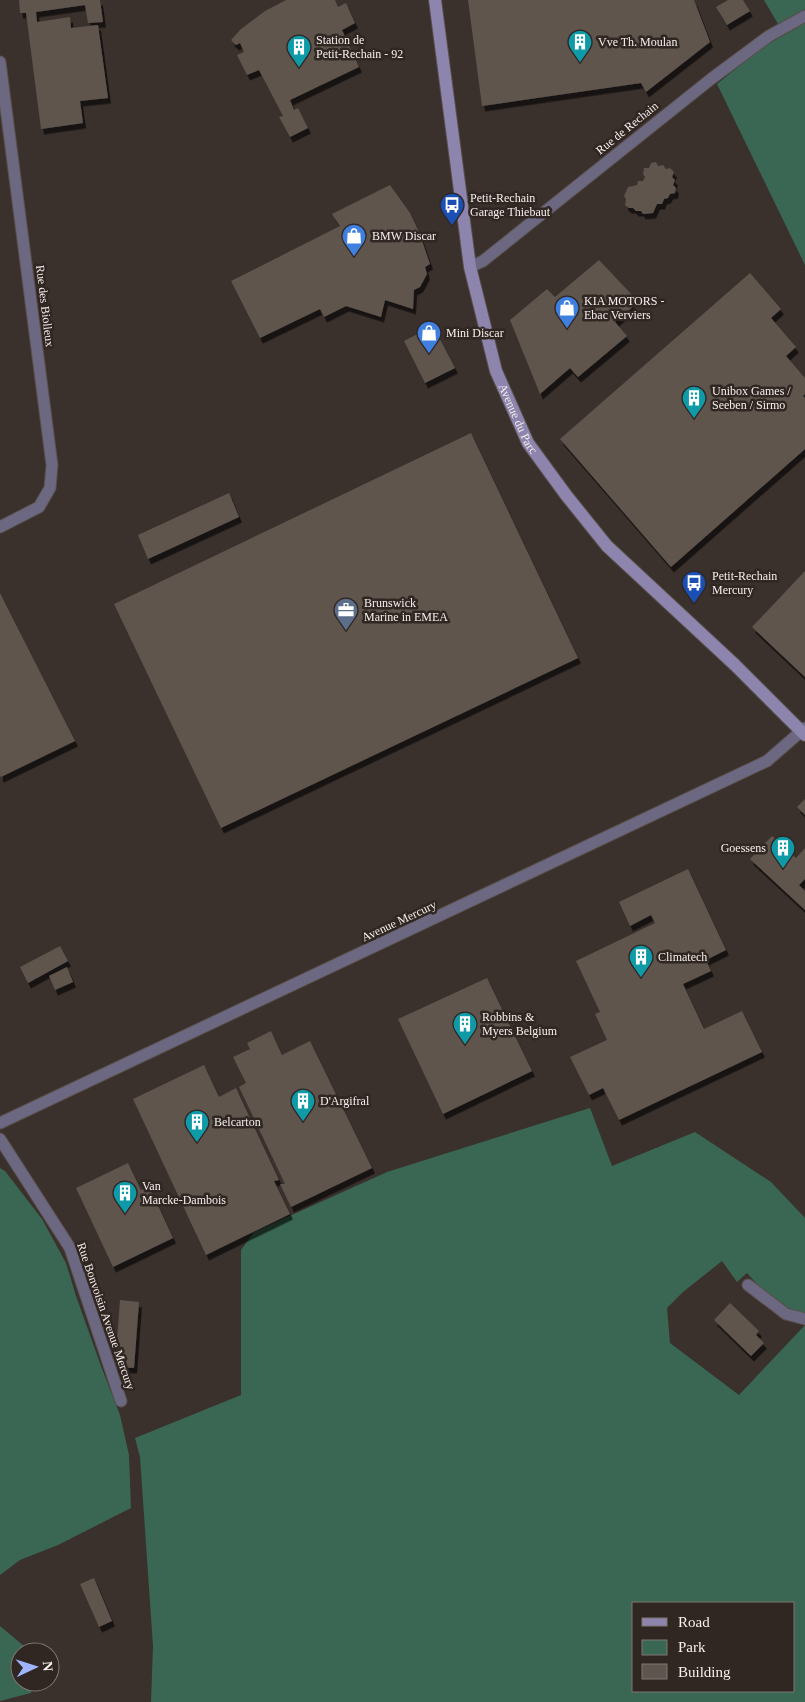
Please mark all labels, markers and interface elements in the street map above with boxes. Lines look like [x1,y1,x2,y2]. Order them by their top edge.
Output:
building icon: Vve Th. Moulan [567,29,593,63]
place label: Station de Petit-Rechain - 92 [316,33,403,61]
building icon: Station de Petit-Rechain - 92 [286,34,312,68]
place label: Vve Th. Moulan [598,35,677,49]
street label: Rue de Rechain [593,99,661,157]
place label: Petit-Rechain Garage Thiebaut [470,191,551,219]
bus stop icon: Petit-Rechain Garage Thiebaut [439,192,465,226]
shop icon: BMW Discar [341,223,367,257]
place label: BMW Discar [372,229,436,243]
street label: Rue des Biolleux [33,264,57,348]
place label: KIA MOTORS - Ebac Verviers [584,294,664,322]
shop icon: KIA MOTORS - Ebac Verviers [554,295,580,329]
shop icon: Mini Discar [416,320,442,354]
place label: Mini Discar [446,326,504,340]
street label: Avenue du Parc [496,382,541,457]
place label: Unibox Games / Seeben / Sirmo [712,384,791,412]
building icon: Unibox Games / Seeben / Sirmo [681,385,707,419]
place label: Petit-Rechain Mercury [712,569,777,597]
bus stop icon: Petit-Rechain Mercury [681,570,707,604]
place label: Brunswick Marine in EMEA [364,596,448,624]
office icon: Brunswick Marine in EMEA [333,597,359,631]
building icon: Goessens [770,835,796,869]
place label: Goessens [721,841,766,855]
street label: Avenue Mercury [359,898,439,944]
building icon: Climatech [628,944,654,978]
place label: Climatech [658,950,707,964]
place label: Robbins & Myers Belgium [482,1010,558,1038]
building icon: Robbins & Myers Belgium [452,1011,478,1045]
building icon: D'Argifral [290,1088,316,1122]
place label: D'Argifral [320,1094,370,1108]
building icon: Belcarton [184,1109,210,1143]
place label: Belcarton [214,1115,261,1129]
place label: Van Marcke-Dambois [142,1179,226,1207]
building icon: Van Marcke-Dambois [112,1180,138,1214]
street label: Rue Bonvoisin Avenue Mercury [74,1241,138,1391]
legend [632,1602,795,1692]
text: Road [678,1614,710,1630]
text: Park [678,1639,706,1655]
north arrow [10,1642,60,1692]
text: N [40,1661,55,1672]
text: Building [678,1664,731,1680]

